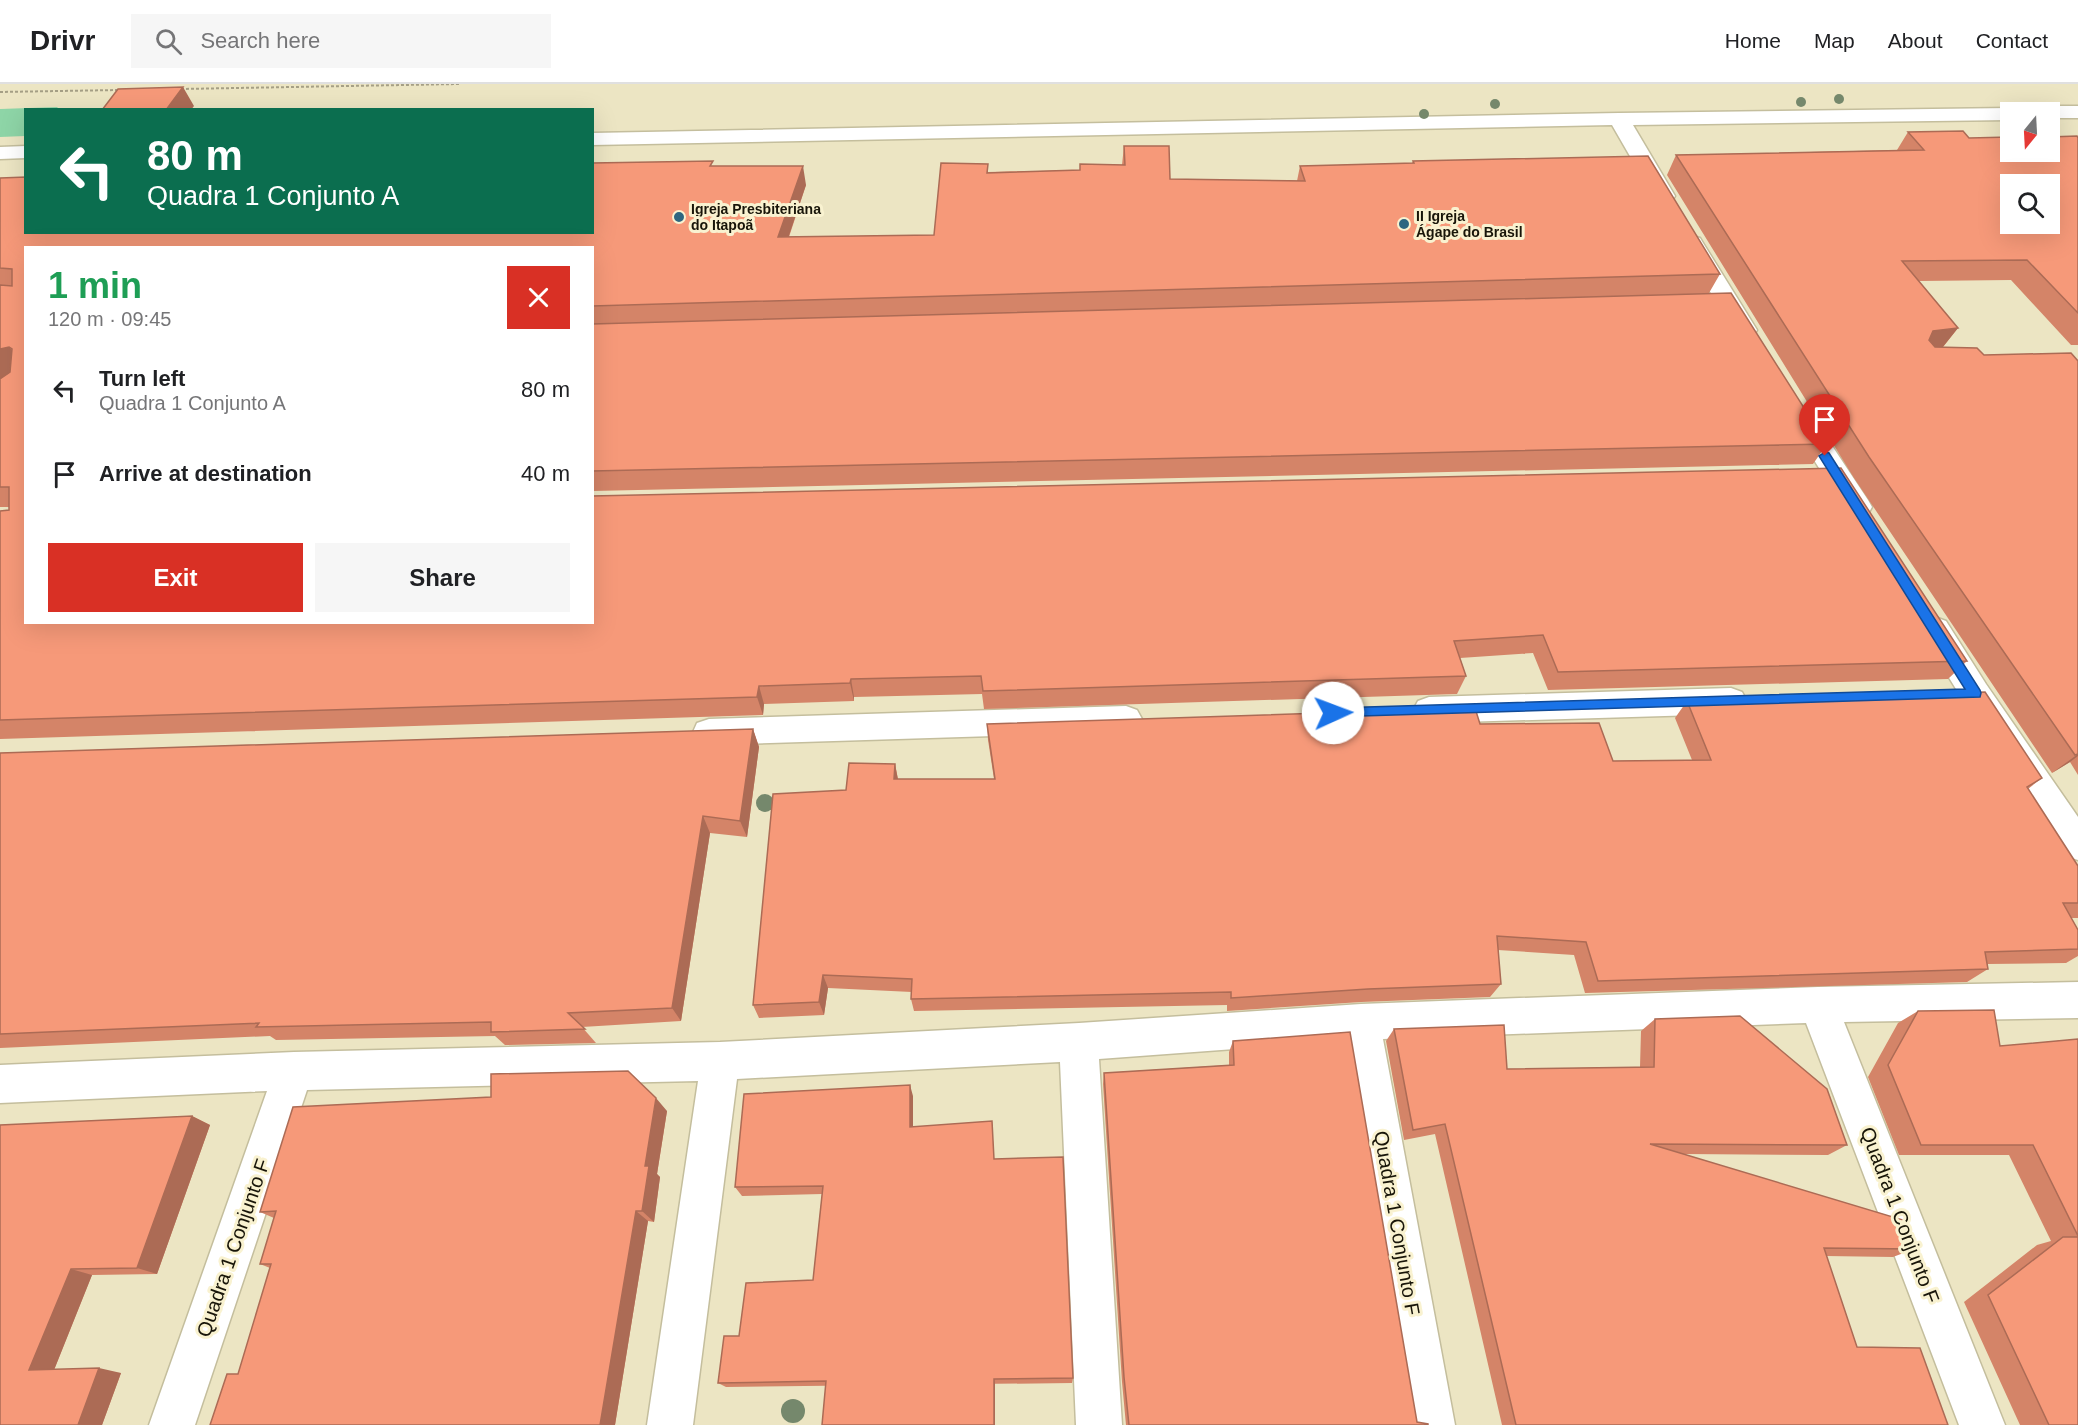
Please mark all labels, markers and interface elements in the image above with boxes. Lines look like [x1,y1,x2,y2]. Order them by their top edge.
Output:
search box [131,14,551,68]
text: Drivr [30,25,95,56]
icon: search [152,25,185,58]
text: Search here [200,28,320,53]
text: Home [1725,29,1781,52]
text: Map [1814,29,1855,52]
text: About [1888,29,1943,52]
text: Contact [1976,29,2048,52]
north arrow [2000,102,2060,162]
map controls [2000,102,2060,234]
icon: left [48,132,126,210]
text: 80 m [147,132,243,179]
button: search [2000,174,2060,234]
text: Quadra 1 Conjunto A [147,181,399,211]
place label: Igreja Presbiteriana do Itapoã [691,201,821,233]
place label: II Igreja Ágape do Brasil [1416,208,1523,240]
marker: Igreja Presbiteriana do Itapoã [672,210,686,224]
marker: II Igreja Ágape do Brasil [1397,217,1411,231]
text: 1 min [48,265,142,306]
button: close [507,266,570,329]
text: 120 m · 09:45 [48,308,171,330]
text: Turn left [99,366,185,391]
icon: left [48,374,81,407]
text: 80 m [521,377,570,402]
text: Quadra 1 Conjunto A [99,392,286,414]
pin [1799,394,1850,456]
icon: arrive [1808,403,1841,436]
icon: arrive [48,458,81,491]
text: Arrive at destination [99,461,312,486]
text: 40 m [521,461,570,486]
button: Exit [48,543,303,612]
button: Share [315,543,570,612]
position arrow [1301,681,1365,745]
street label: Quadra 1 Conjunto F [1856,1124,1944,1306]
street label: Quadra 1 Conjunto F [1370,1129,1424,1317]
street label: Quadra 1 Conjunto F [192,1156,274,1340]

